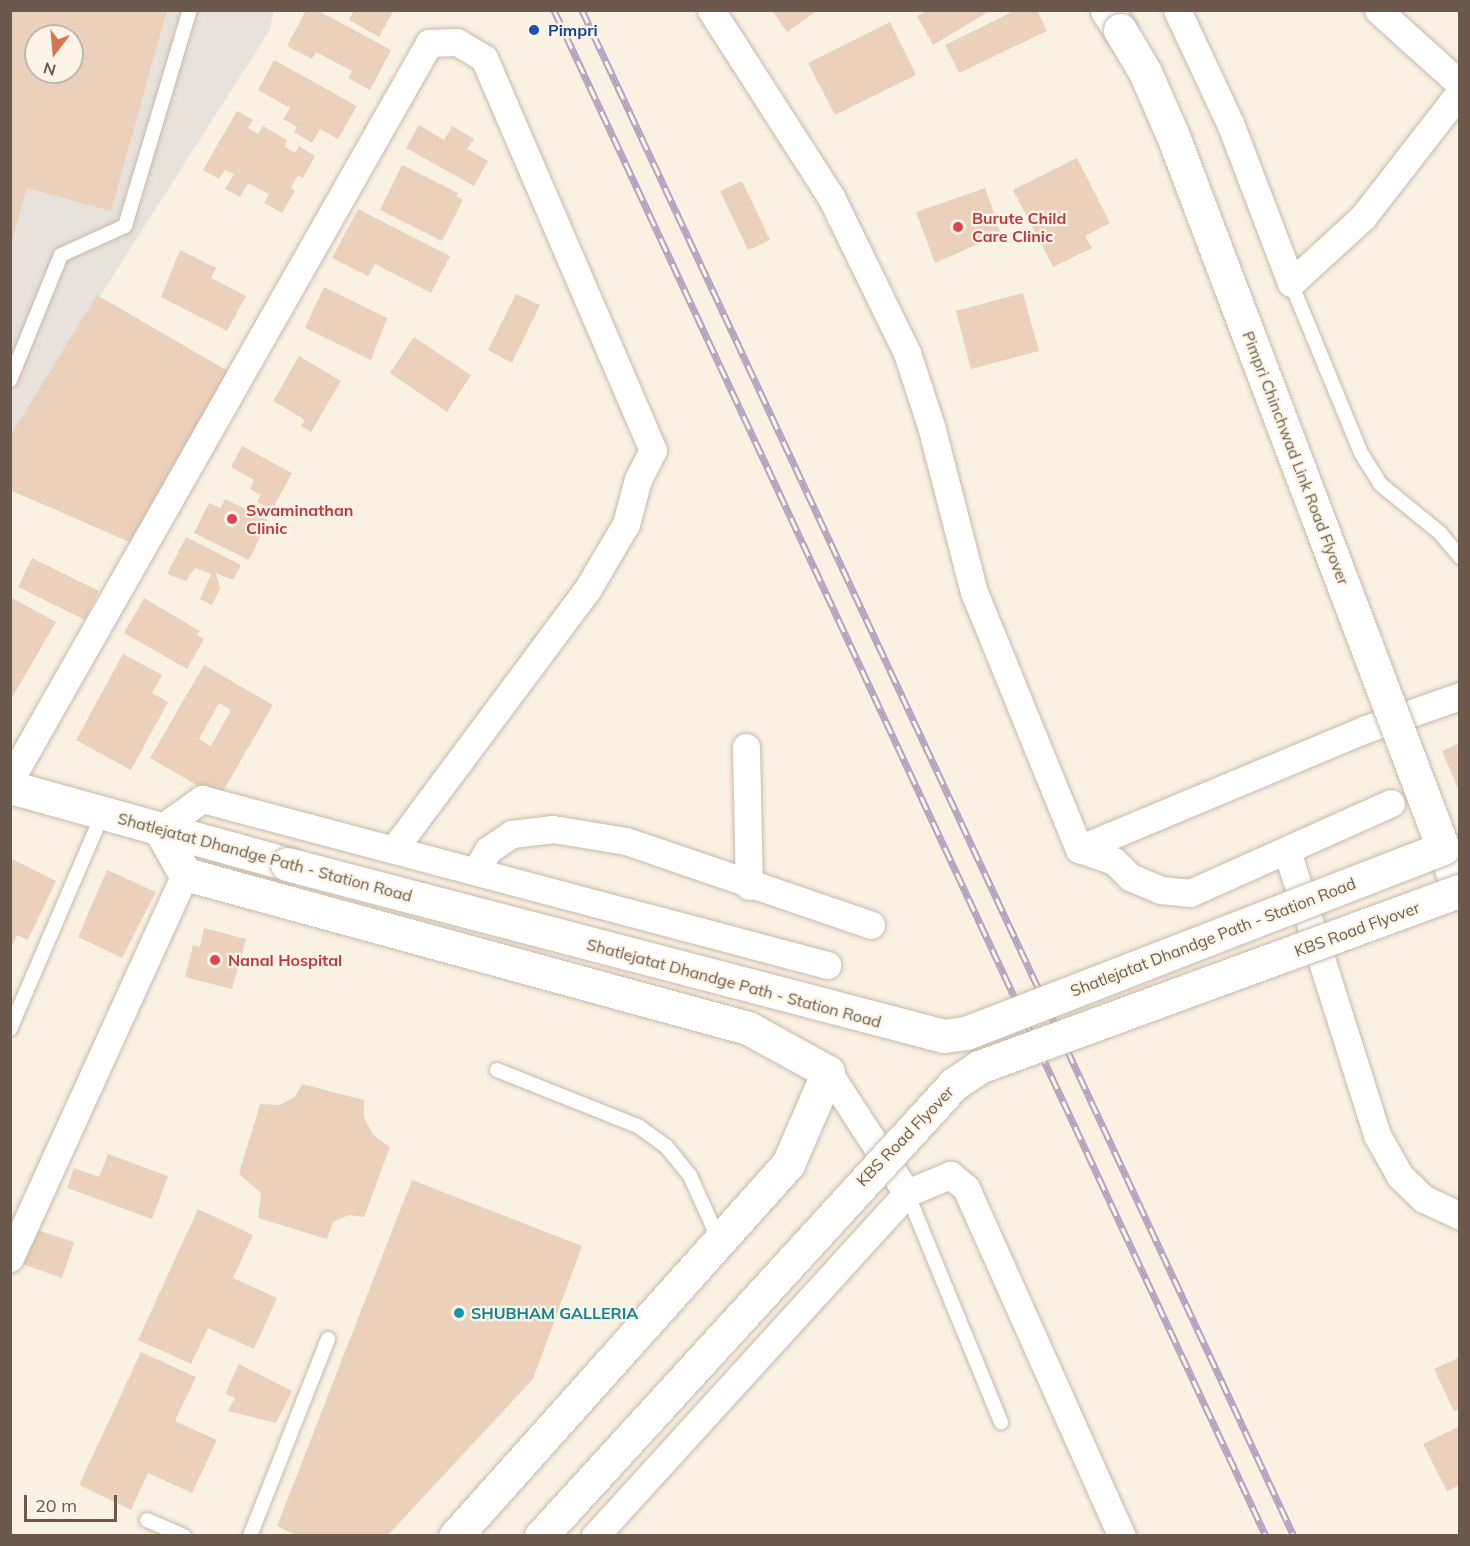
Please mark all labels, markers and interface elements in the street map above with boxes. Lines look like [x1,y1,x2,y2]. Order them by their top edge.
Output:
place label: Pimpri [548,20,598,40]
marker: Pimpri [525,21,543,39]
north arrow [24,24,84,84]
text: N [41,58,58,81]
place label: Burute Child Care Clinic [972,208,1066,246]
marker: Burute Child Care Clinic [949,218,967,236]
street label: Pimpri Chinchwad Link Road Flyover [1239,328,1353,588]
place label: Swaminathan Clinic [246,500,353,538]
marker: Swaminathan Clinic [223,510,241,528]
street label: Shatlejatat Dhandge Path - Station Road [116,808,414,906]
street label: Shatlejatat Dhandge Path - Station Road [1068,874,1358,1000]
street label: KBS Road Flyover [1292,897,1422,961]
street label: Shatlejatat Dhandge Path - Station Road [585,934,883,1032]
place label: Nanal Hospital [228,950,342,970]
marker: Nanal Hospital [206,951,224,969]
street label: KBS Road Flyover [852,1082,958,1190]
place label: SHUBHAM GALLERIA [471,1303,638,1323]
marker: SHUBHAM GALLERIA [452,1306,466,1320]
scale bar [27,1483,120,1521]
text: 20 m [35,1494,77,1517]

